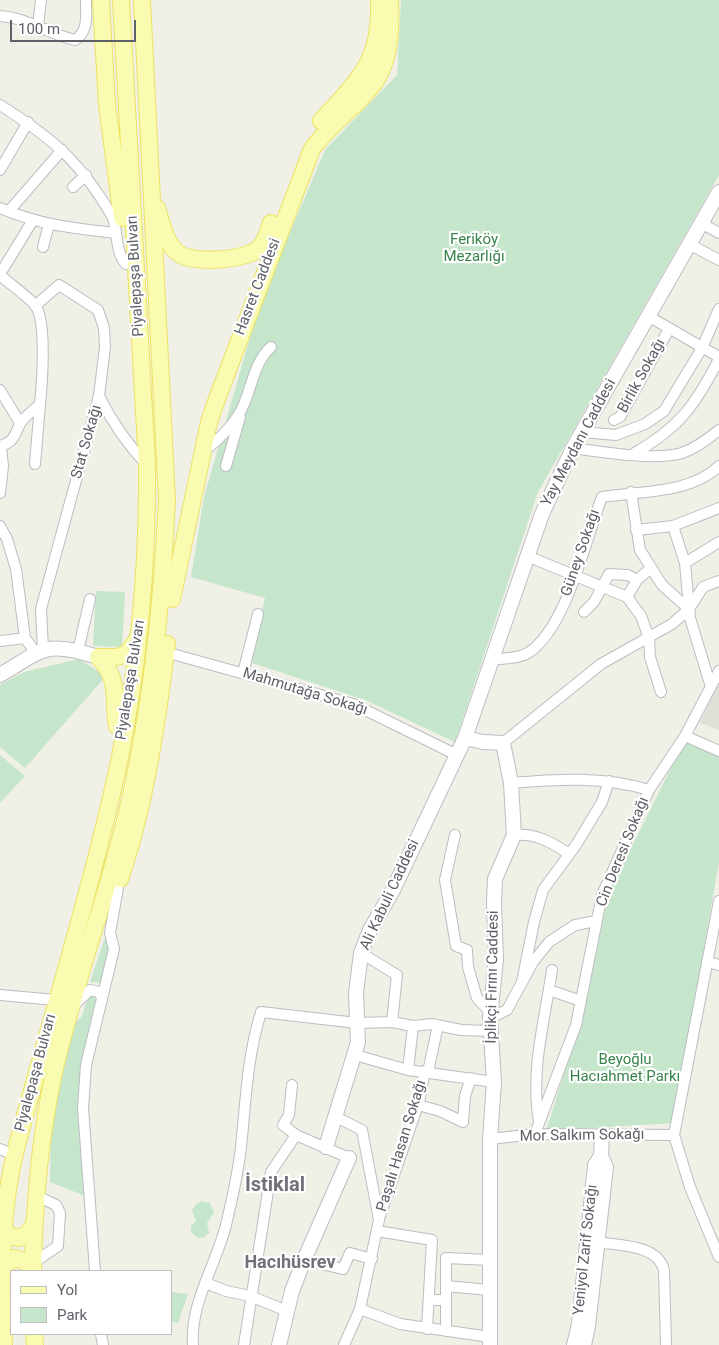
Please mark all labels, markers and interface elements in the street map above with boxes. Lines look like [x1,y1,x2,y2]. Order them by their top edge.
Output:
scale bar [12,10,139,42]
text: 100 m [18,20,60,38]
street label: Piyalepaşa Bulvarı [124,215,148,337]
park label: Feriköy Mezarlığı [443,231,505,266]
street label: Hasret Caddesi [231,236,285,338]
street label: Birlik Sokağı [614,336,670,416]
street label: Yay Meydanı Caddesi [538,376,620,510]
street label: Stat Sokağı [68,403,106,481]
street label: Güney Sokağı [558,507,604,599]
street label: Piyalepaşa Bulvarı [113,619,149,741]
street label: Mahmutağa Sokağı [240,664,370,720]
street label: Cin Deresi Sokağı [593,795,653,909]
street label: Ali Kabuli Caddesi [356,837,424,953]
street label: İplikçi Fırını Caddesi [483,910,503,1044]
street label: Piyalepaşa Bulvarı [12,1012,60,1134]
park label: Beyoğlu Hacıahmet Parkı [570,1051,680,1086]
street label: Paşalı Hasan Sokağı [373,1078,431,1214]
street label: Mor Salkım Sokağı [519,1126,645,1146]
district label: İstiklal [245,1174,305,1198]
street label: Yeniyol Zarif Sokağı [570,1184,602,1316]
district label: Hacıhüsrev [244,1252,336,1274]
legend [10,1270,172,1335]
text: Yol [57,1281,78,1299]
text: Park [57,1306,87,1324]

